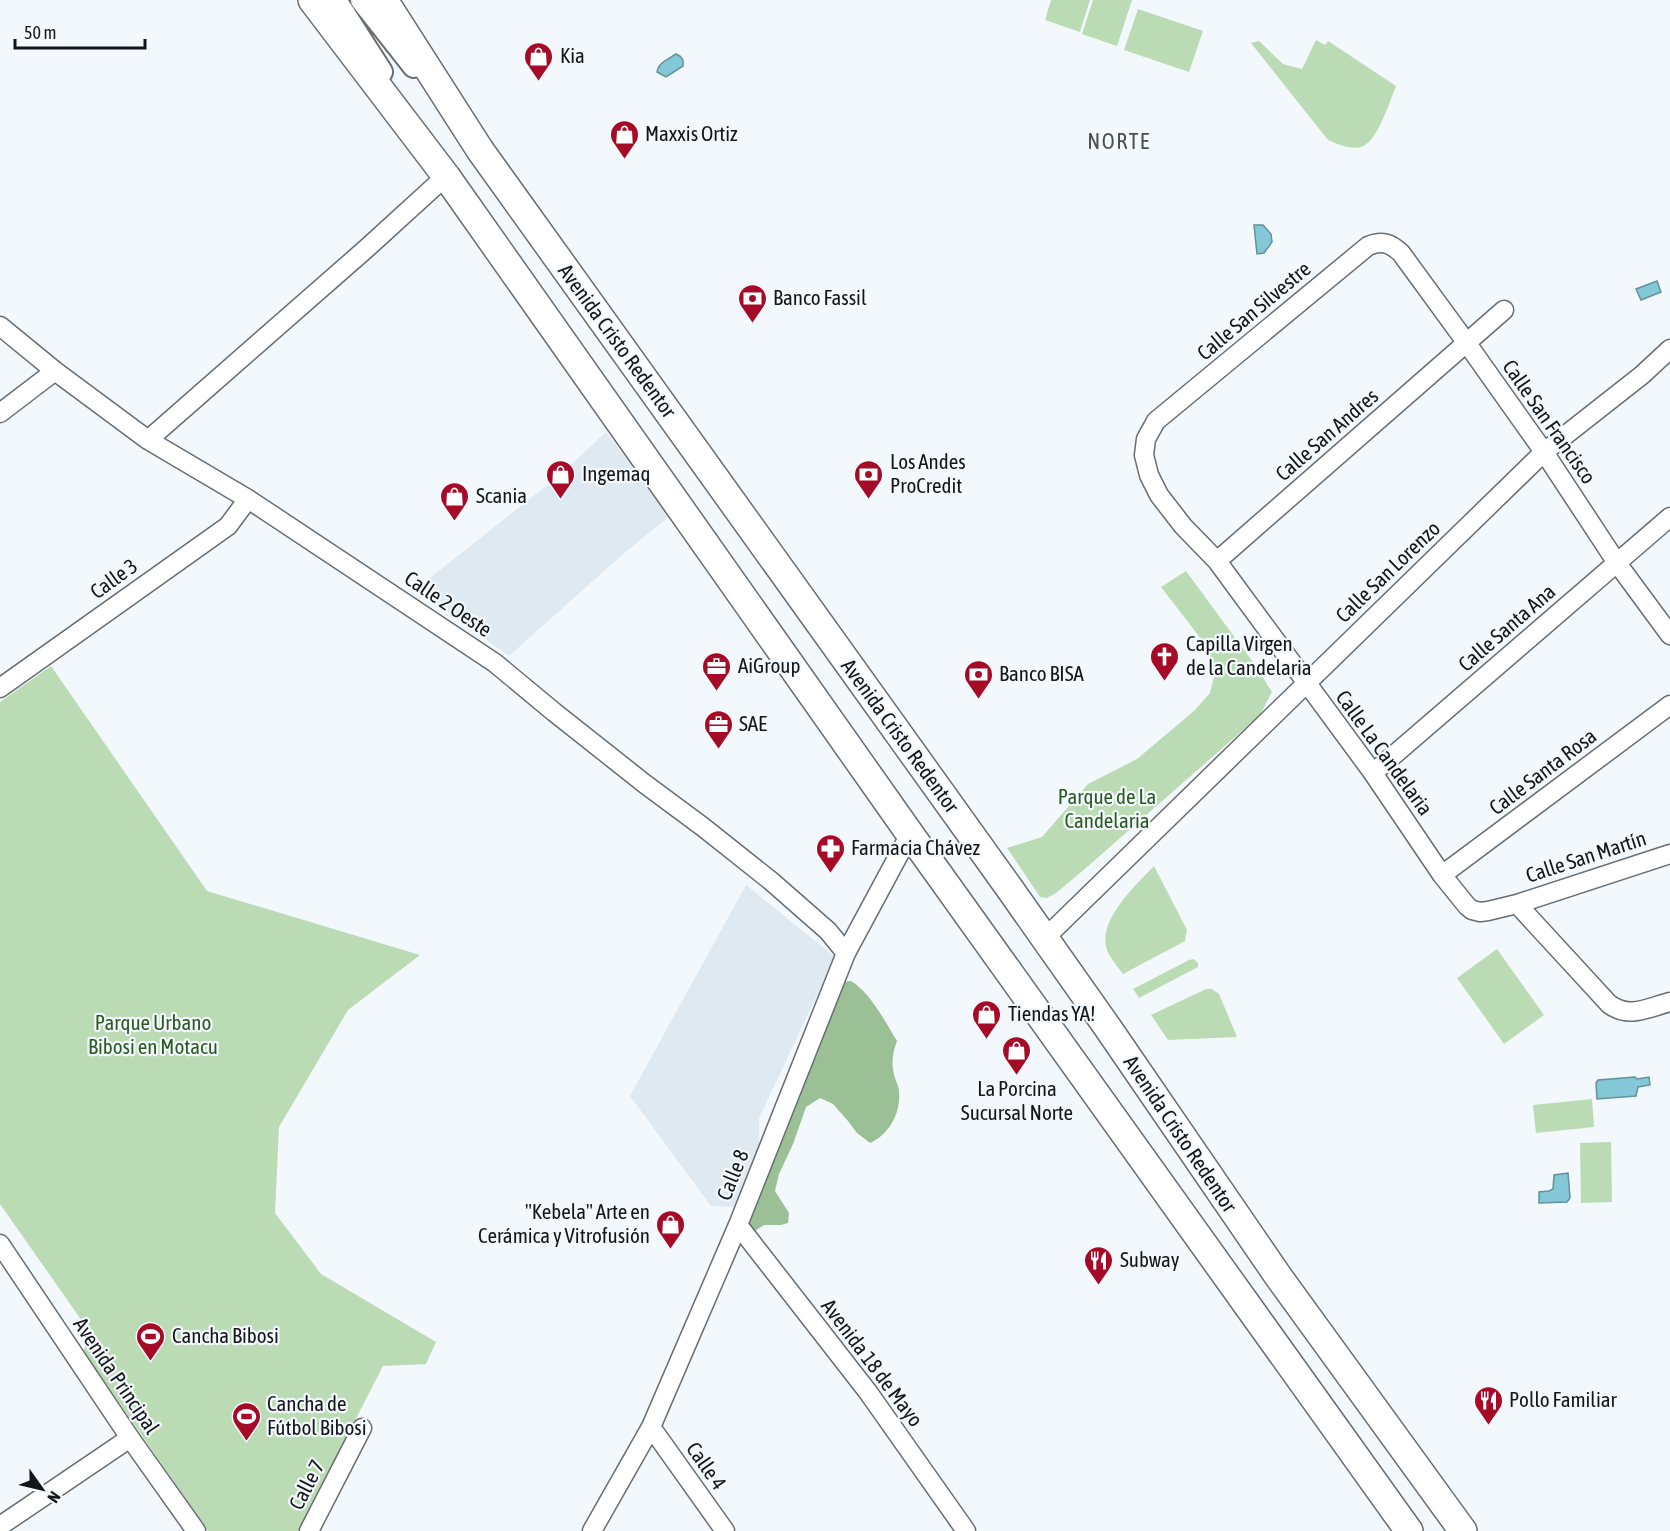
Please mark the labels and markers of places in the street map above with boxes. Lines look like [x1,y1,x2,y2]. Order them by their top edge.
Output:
shop icon: Kia [523,40,555,82]
place label: Kia [560,43,585,67]
shop icon: Maxxis Ortiz [608,118,640,160]
place label: Maxxis Ortiz [645,121,738,145]
bank icon: Banco Fassil [736,282,768,324]
place label: Banco Fassil [773,285,867,309]
place label: Los Andes ProCredit [890,449,966,497]
shop icon: Ingemaq [545,458,577,500]
bank icon: Los Andes ProCredit [853,458,885,500]
place label: Ingemaq [582,461,651,485]
shop icon: Scania [439,480,471,522]
place label: Scania [476,483,527,507]
place label: Capilla Virgen de la Candelaria [1186,631,1312,679]
church icon: Capilla Virgen de la Candelaria [1149,640,1181,682]
office icon: AiGroup [701,650,733,692]
place label: AiGroup [738,653,800,677]
bank icon: Banco BISA [962,658,994,700]
place label: Banco BISA [999,661,1085,685]
office icon: SAE [702,708,734,750]
place label: SAE [739,711,767,735]
pharmacy icon: Farmacia Chávez [814,832,846,874]
place label: Farmacia Chávez [851,835,981,859]
shop icon: Tiendas YA! [971,998,1003,1040]
place label: Tiendas YA! [1008,1001,1095,1025]
shop icon: La Porcina Sucursal Norte [1001,1034,1033,1076]
place label: La Porcina Sucursal Norte [961,1076,1073,1124]
place label: "Kebela" Arte en Cerámica y Vitrofusión [478,1199,650,1247]
shop icon: "Kebela" Arte en Cerámica y Vitrofusión [655,1208,687,1250]
restaurant icon: Subway [1083,1244,1115,1286]
place label: Subway [1120,1247,1180,1271]
sports icon: Cancha Bibosi [135,1320,167,1362]
place label: Cancha Bibosi [172,1323,279,1347]
restaurant icon: Pollo Familiar [1472,1384,1504,1426]
place label: Pollo Familiar [1509,1387,1618,1411]
place label: Cancha de Fútbol Bibosi [267,1391,367,1439]
sports icon: Cancha de Fútbol Bibosi [230,1400,262,1442]

